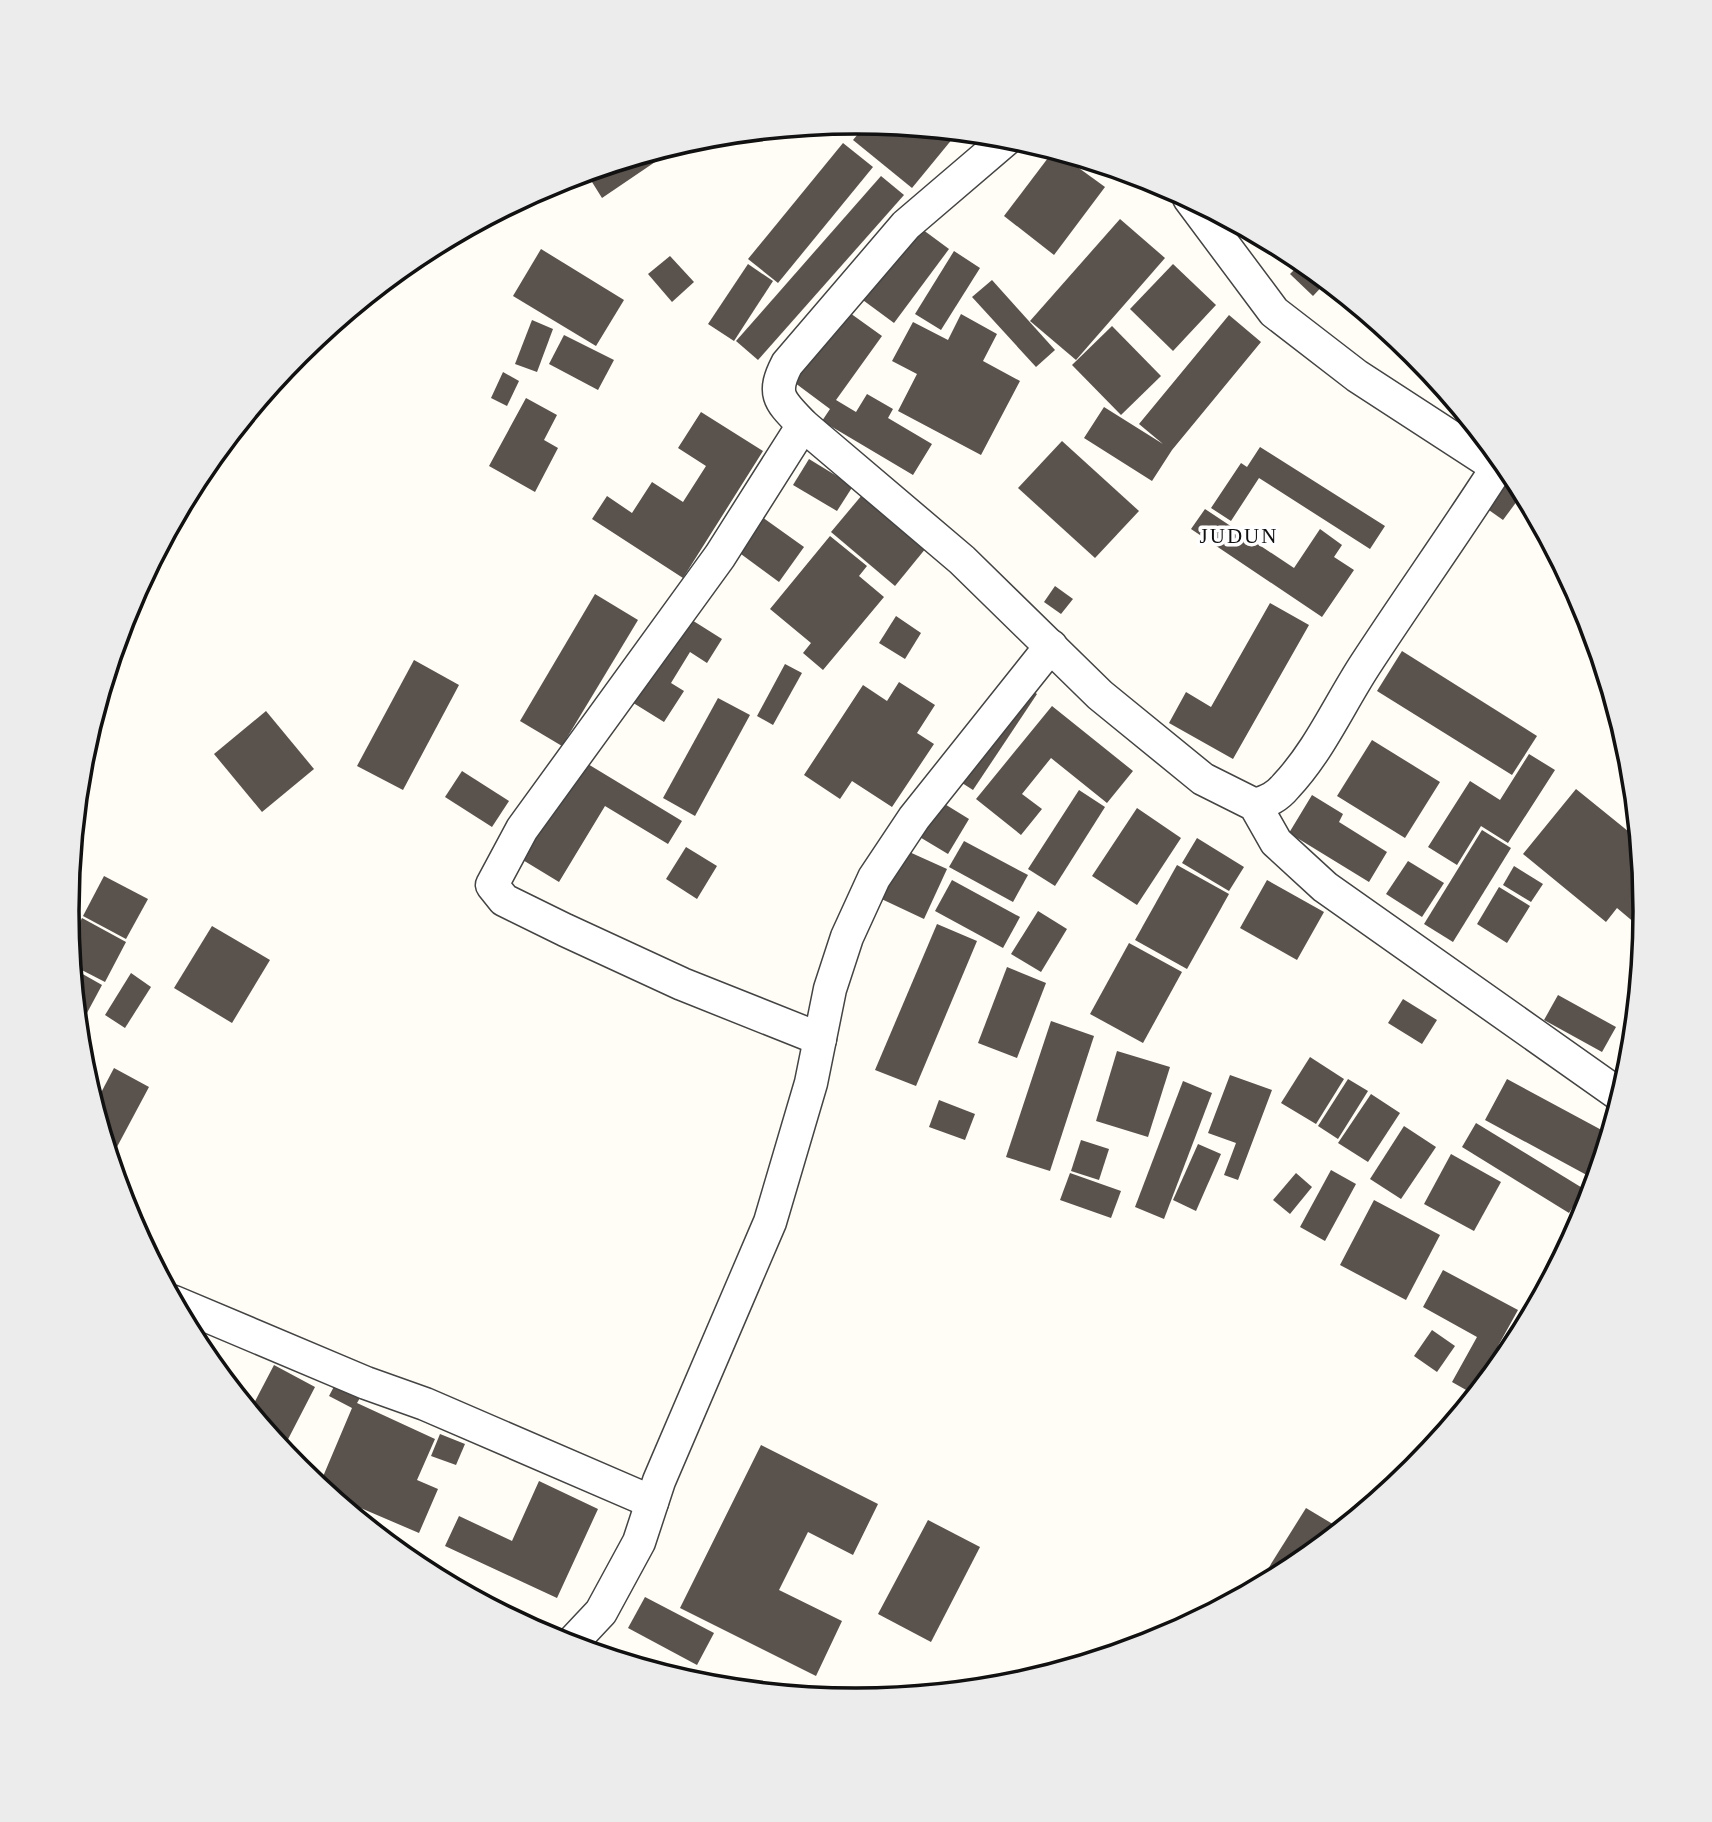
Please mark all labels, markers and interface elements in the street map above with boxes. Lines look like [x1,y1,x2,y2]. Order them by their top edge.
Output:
district label: JUDUN [1200,524,1278,548]

